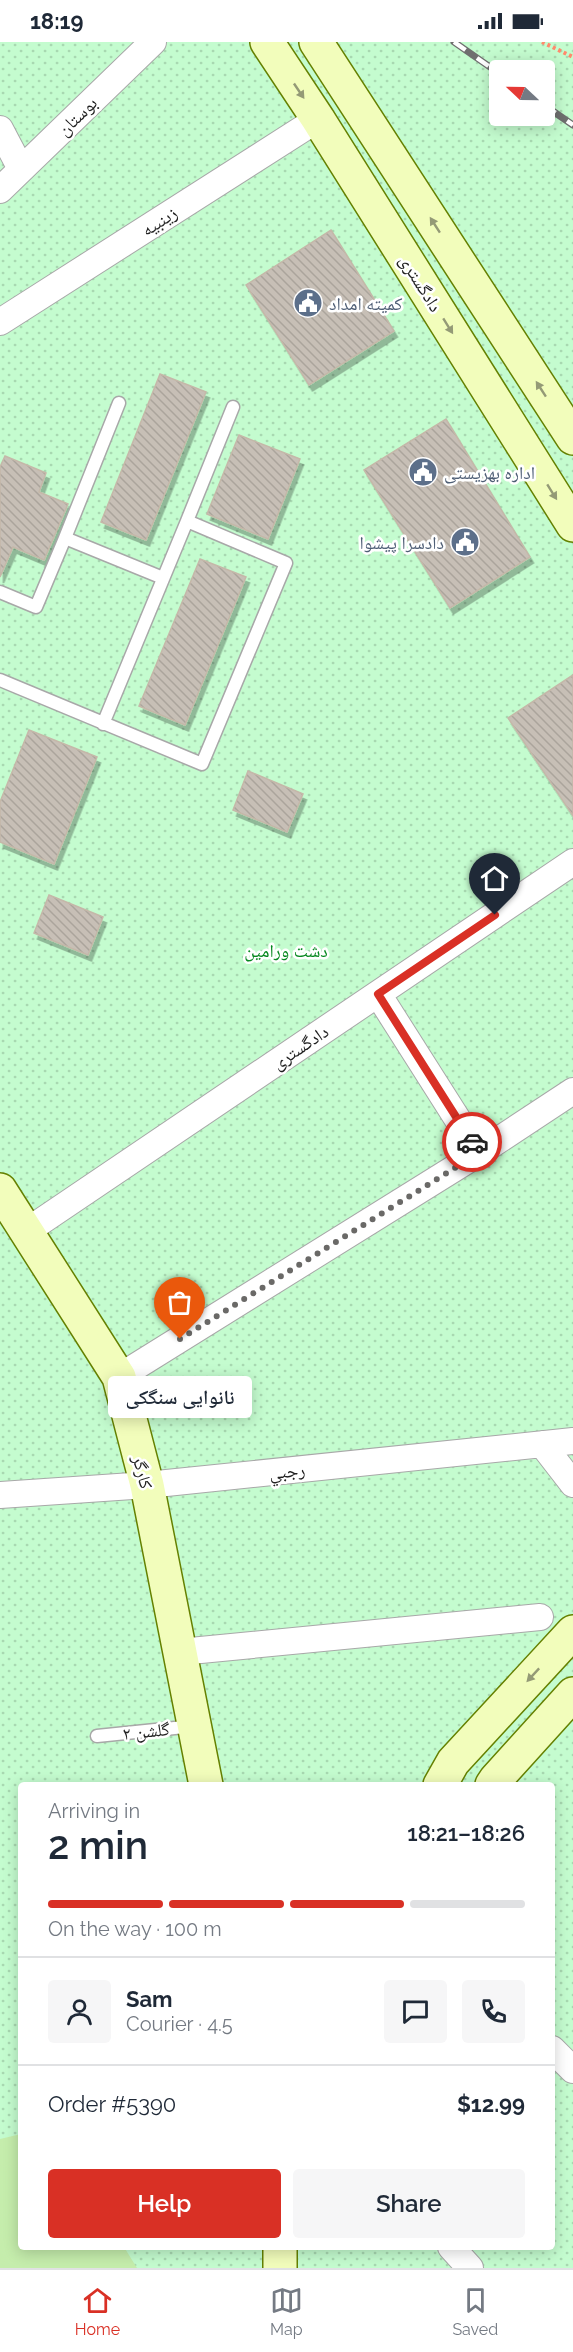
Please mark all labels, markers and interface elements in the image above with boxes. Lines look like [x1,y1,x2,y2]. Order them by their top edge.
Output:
text: 18:19 [30,8,83,34]
north arrow [489,60,555,126]
map controls [489,60,555,126]
one-way arrow [293,82,305,98]
street label: بوستان [53,92,102,141]
street label: زينبيه [137,202,181,241]
one-way arrow [430,217,441,233]
street label: دادگستری [394,251,447,316]
public building icon: کمیته امداد [292,287,324,319]
place label: کمیته امداد [329,293,403,314]
one-way arrow [443,318,454,335]
one-way arrow [536,381,547,397]
public building icon: اداره بهزیستی [407,456,439,488]
place label: اداره بهزیستی [444,462,535,484]
one-way arrow [546,483,558,499]
public building icon: دادسرا پیشوا [449,526,481,558]
place label: دادسرا پیشوا [360,532,444,554]
pin [469,853,520,915]
icon: home [478,862,511,895]
park label: دشت ورامین [244,940,328,962]
street label: دادگستری [268,1021,333,1074]
courier [442,1112,502,1172]
icon: car [456,1126,489,1159]
pin [154,1277,205,1339]
icon: bag [163,1286,196,1319]
callout: نانوایی سنگکی [108,1375,252,1417]
text: نانوایی سنگکی [126,1385,235,1409]
street label: کارگر [128,1452,157,1491]
street label: رجبي [268,1459,307,1488]
one-way arrow [526,1668,540,1683]
street label: گلشن ۲ [122,1718,171,1745]
text: Arriving in [48,1799,140,1823]
text: 18:21–18:26 [407,1820,525,1846]
text: 2 min [48,1822,148,1868]
text: On the way · 100 m [48,1917,222,1941]
button: person [48,1980,111,2043]
button: chat [384,1980,447,2043]
button: phone [462,1980,525,2043]
text: Sam [126,1986,173,2012]
text: Courier · 4.5 [126,2012,233,2036]
text: Order #5390 [48,2091,176,2117]
text: $12.99 [457,2091,525,2117]
button: Help [48,2169,281,2238]
button: Share [293,2169,525,2238]
tab: Home [75,2284,120,2339]
tab: Map [270,2284,303,2339]
tab: Saved [452,2284,498,2339]

